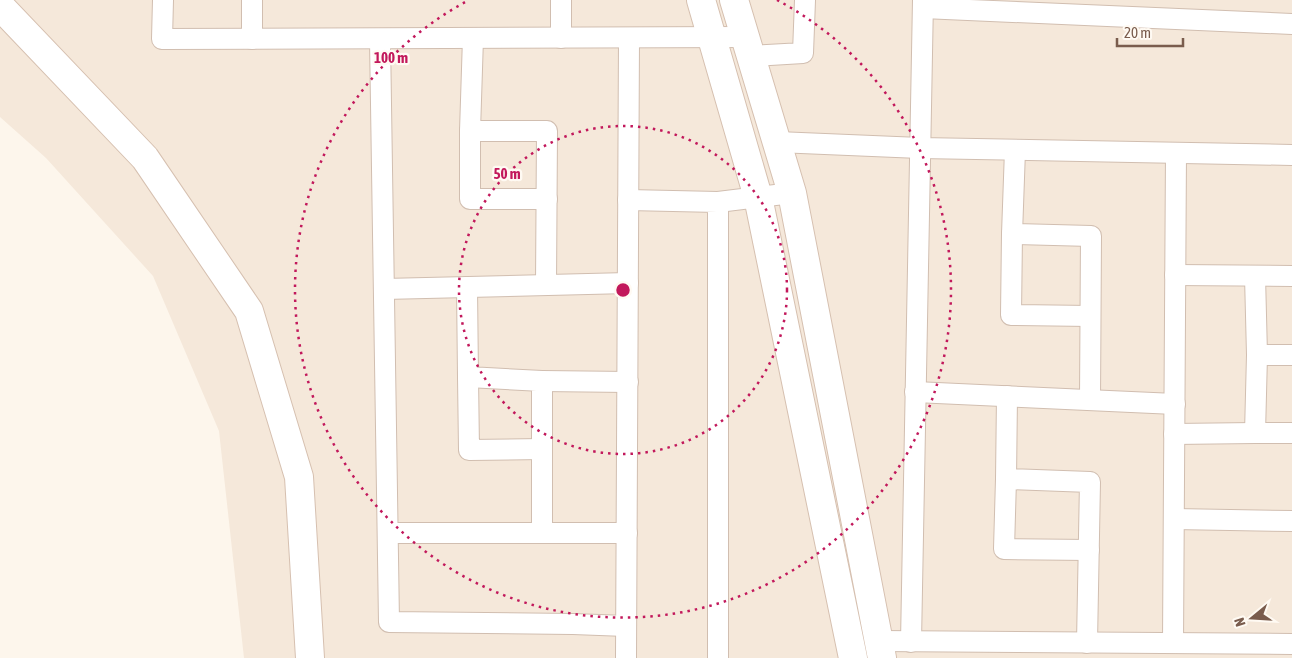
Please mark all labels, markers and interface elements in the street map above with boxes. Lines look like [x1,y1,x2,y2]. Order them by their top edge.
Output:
scale bar [1117,15,1183,47]
text: 20 m [1124,24,1151,41]
text: 100 m [374,49,408,66]
text: 50 m [494,165,521,182]
centre of rings [614,281,632,299]
north arrow [1227,593,1277,643]
text: N [1231,616,1249,628]

